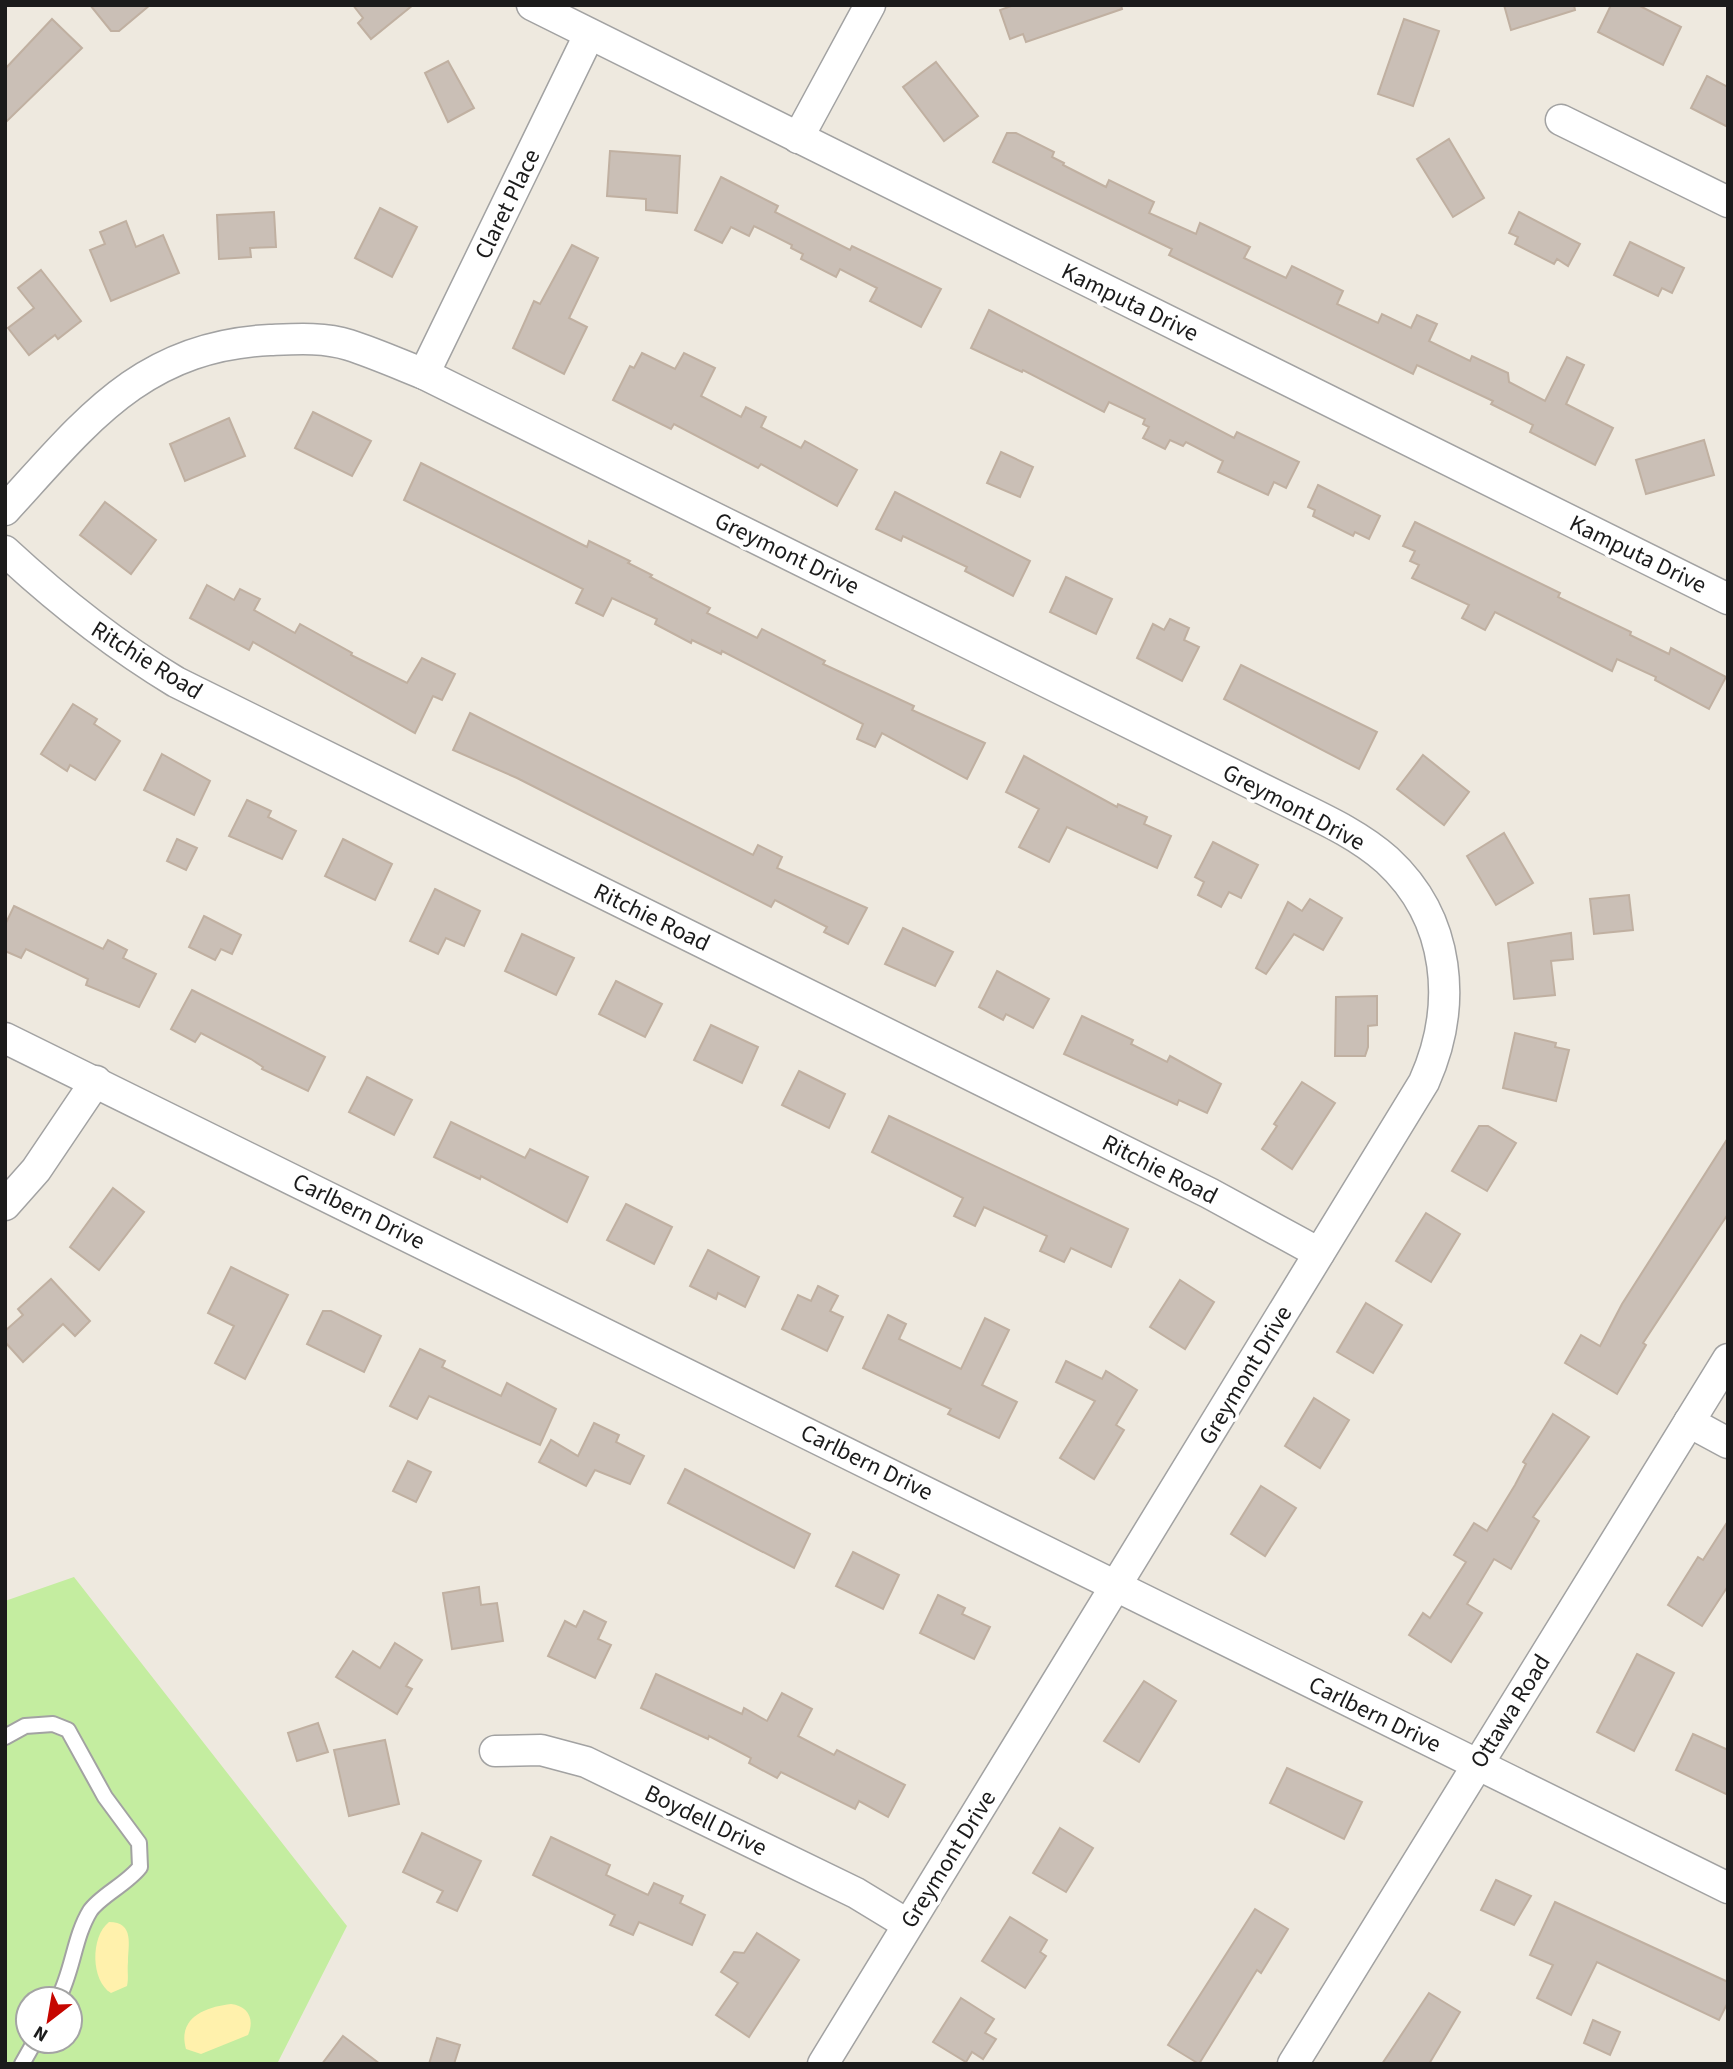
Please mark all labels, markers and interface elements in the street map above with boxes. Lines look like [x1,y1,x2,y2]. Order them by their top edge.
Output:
street label: Claret Place [466,143,549,265]
street label: Kamputa Drive [1055,254,1204,351]
street label: Greymont Drive [709,503,865,604]
street label: Kamputa Drive [1563,506,1712,603]
street label: Ritchie Road [84,612,209,709]
street label: Greymont Drive [1216,755,1371,860]
street label: Ritchie Road [588,874,716,961]
street label: Ritchie Road [1096,1125,1224,1214]
street label: Carlbern Drive [287,1164,431,1259]
street label: Greymont Drive [1190,1299,1301,1452]
street label: Carlbern Drive [795,1415,939,1510]
street label: Ottawa Road [1461,1647,1559,1775]
street label: Carlbern Drive [1303,1667,1447,1762]
street label: Boydell Drive [639,1776,773,1865]
street label: Greymont Drive [892,1783,1005,1935]
north arrow [14,1985,84,2055]
text: N [29,2018,53,2048]

